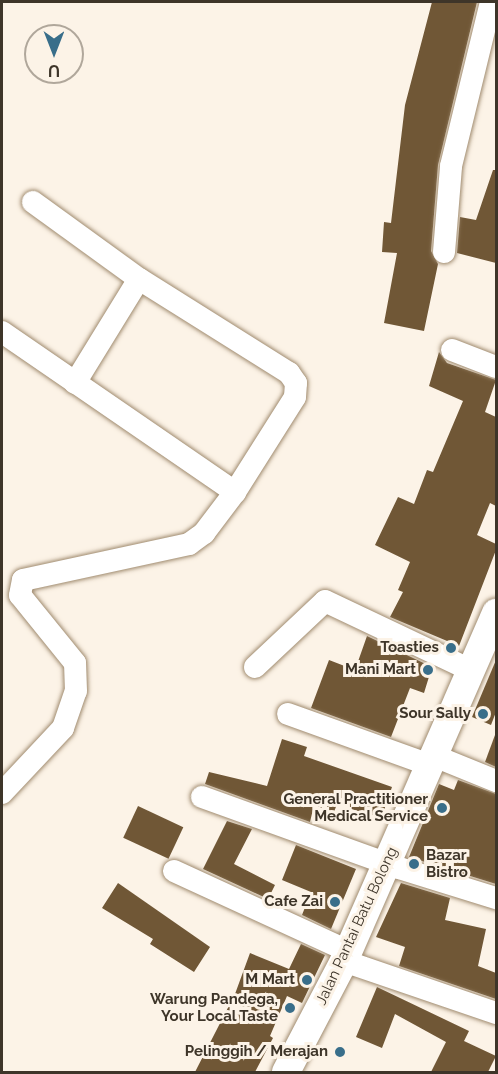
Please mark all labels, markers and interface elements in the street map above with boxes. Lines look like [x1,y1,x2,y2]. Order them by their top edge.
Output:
north arrow [24,24,84,84]
text: U [48,61,60,80]
place label: Toasties [380,639,439,657]
marker: Toasties [444,641,458,655]
place label: Mani Mart [345,661,416,679]
marker: Mani Mart [421,663,435,677]
place label: Sour Sally [399,705,471,723]
marker: Sour Sally [476,707,490,721]
place label: General Practitioner Medical Service [283,790,428,825]
marker: General Practitioner Medical Service [433,799,451,817]
street label: Jalan Pantai Batu Bolong [312,844,402,1008]
place label: Bazar Bistro [426,846,468,881]
marker: Bazar Bistro [407,857,421,871]
place label: Cafe Zai [264,893,323,911]
marker: Cafe Zai [328,895,342,909]
place label: M Mart [245,971,295,989]
marker: M Mart [300,973,314,987]
place label: Warung Pandega, Your Local Taste [150,990,278,1025]
marker: Warung Pandega, Your Local Taste [283,1001,297,1015]
place label: Pelinggih / Merajan [185,1043,328,1061]
marker: Pelinggih / Merajan [333,1045,347,1059]

